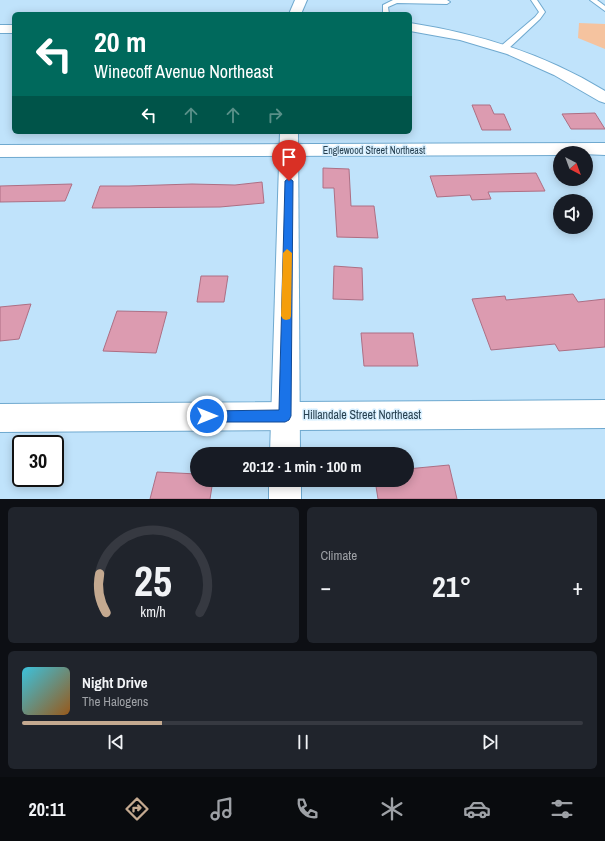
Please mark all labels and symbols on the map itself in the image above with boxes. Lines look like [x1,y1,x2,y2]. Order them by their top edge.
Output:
pin [272,140,306,181]
street label: Englewood Street Northeast [323,144,426,157]
north arrow [553,146,593,186]
position arrow [186,395,228,437]
street label: Hillandale Street Northeast [303,407,421,423]
speed limit sign: 30 [12,435,64,487]

